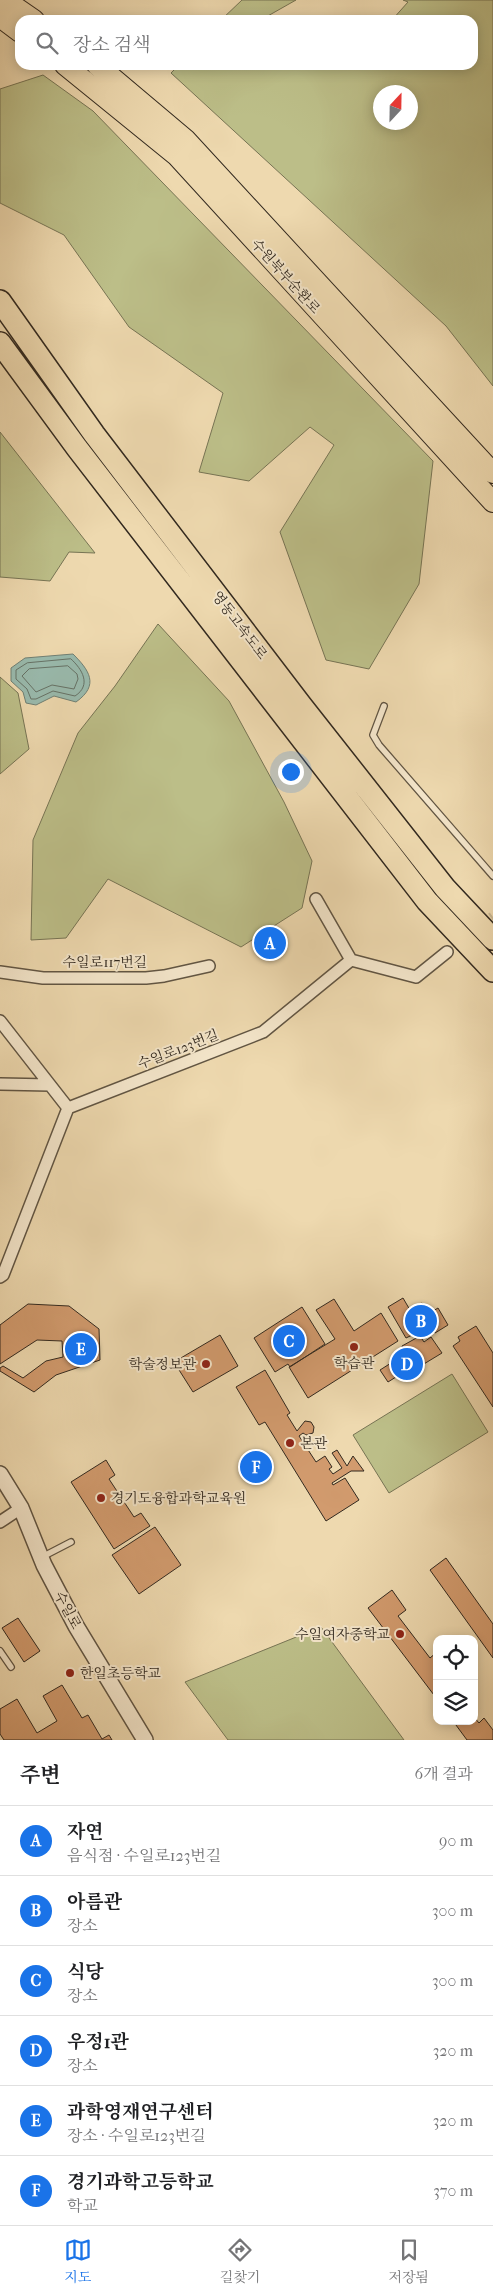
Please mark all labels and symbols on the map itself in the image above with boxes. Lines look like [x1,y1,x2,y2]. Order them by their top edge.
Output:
north arrow [373,85,418,130]
street label: 수원북부순환로 [248,235,324,318]
street label: 영동고속도로 [208,588,271,663]
your location [278,759,304,785]
pin: A [254,924,286,962]
street label: 수일로117번길 [63,954,147,971]
street label: 수일로123번길 [135,1026,221,1073]
pin: B [405,1302,437,1340]
pin: C [273,1322,305,1360]
pin: E [65,1330,97,1368]
marker: 학습관 [348,1341,360,1353]
pin: D [391,1345,423,1383]
place label: 학습관 [334,1355,375,1372]
place label: 학술정보관 [128,1356,196,1373]
marker: 학술정보관 [200,1358,212,1370]
place label: 본관 [300,1435,328,1452]
marker: 본관 [284,1437,296,1449]
pin: F [240,1448,272,1486]
place label: 경기도융합과학교육원 [111,1490,246,1507]
marker: 경기도융합과학교육원 [95,1492,107,1504]
street label: 수일로 [51,1588,85,1633]
place label: 수일여자중학교 [295,1626,390,1643]
marker: 수일여자중학교 [394,1628,406,1640]
place label: 한일초등학교 [80,1665,162,1682]
marker: 한일초등학교 [64,1667,76,1679]

